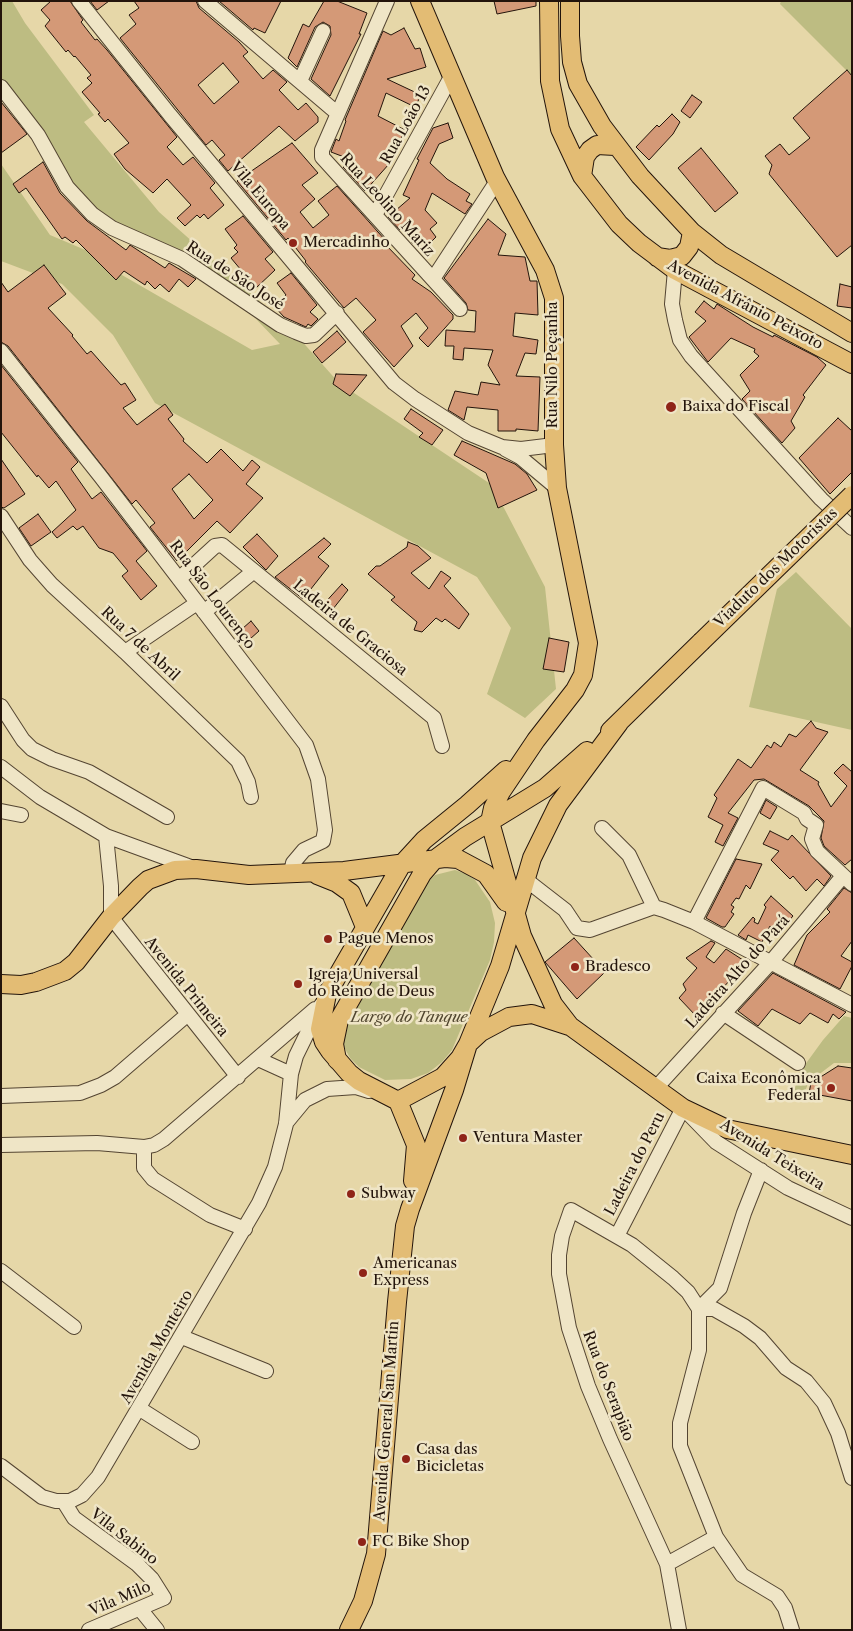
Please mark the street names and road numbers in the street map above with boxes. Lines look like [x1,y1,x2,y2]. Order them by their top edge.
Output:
street label: Rua Loão 13 [377,83,435,167]
street label: Rua Leolino Mariz [336,150,438,260]
street label: Vila Europa [226,158,294,234]
street label: Rua de São José [183,238,287,314]
street label: Avenida Afrânio Peixoto [664,256,826,354]
street label: Rua Nilo Peçanha [544,301,562,429]
street label: Viaduto dos Motoristas [711,504,841,632]
street label: Rua São Lourenço [165,537,259,653]
street label: Ladeira de Graciosa [289,576,411,680]
street label: Rua 7 de Abril [97,603,183,685]
street label: Ladeira Alto do Pará [682,912,794,1032]
street label: Avenida Primeira [140,933,232,1041]
street label: Ladeira do Peru [601,1109,669,1219]
street label: Avenida Teixeira [717,1116,827,1194]
street label: Avenida Monteiro [117,1287,197,1407]
street label: Avenida General San Martin [371,1320,403,1522]
street label: Rua do Serapião [579,1328,637,1444]
street label: Vila Sabino [87,1505,161,1569]
street label: Vila Milo [87,1578,153,1620]

